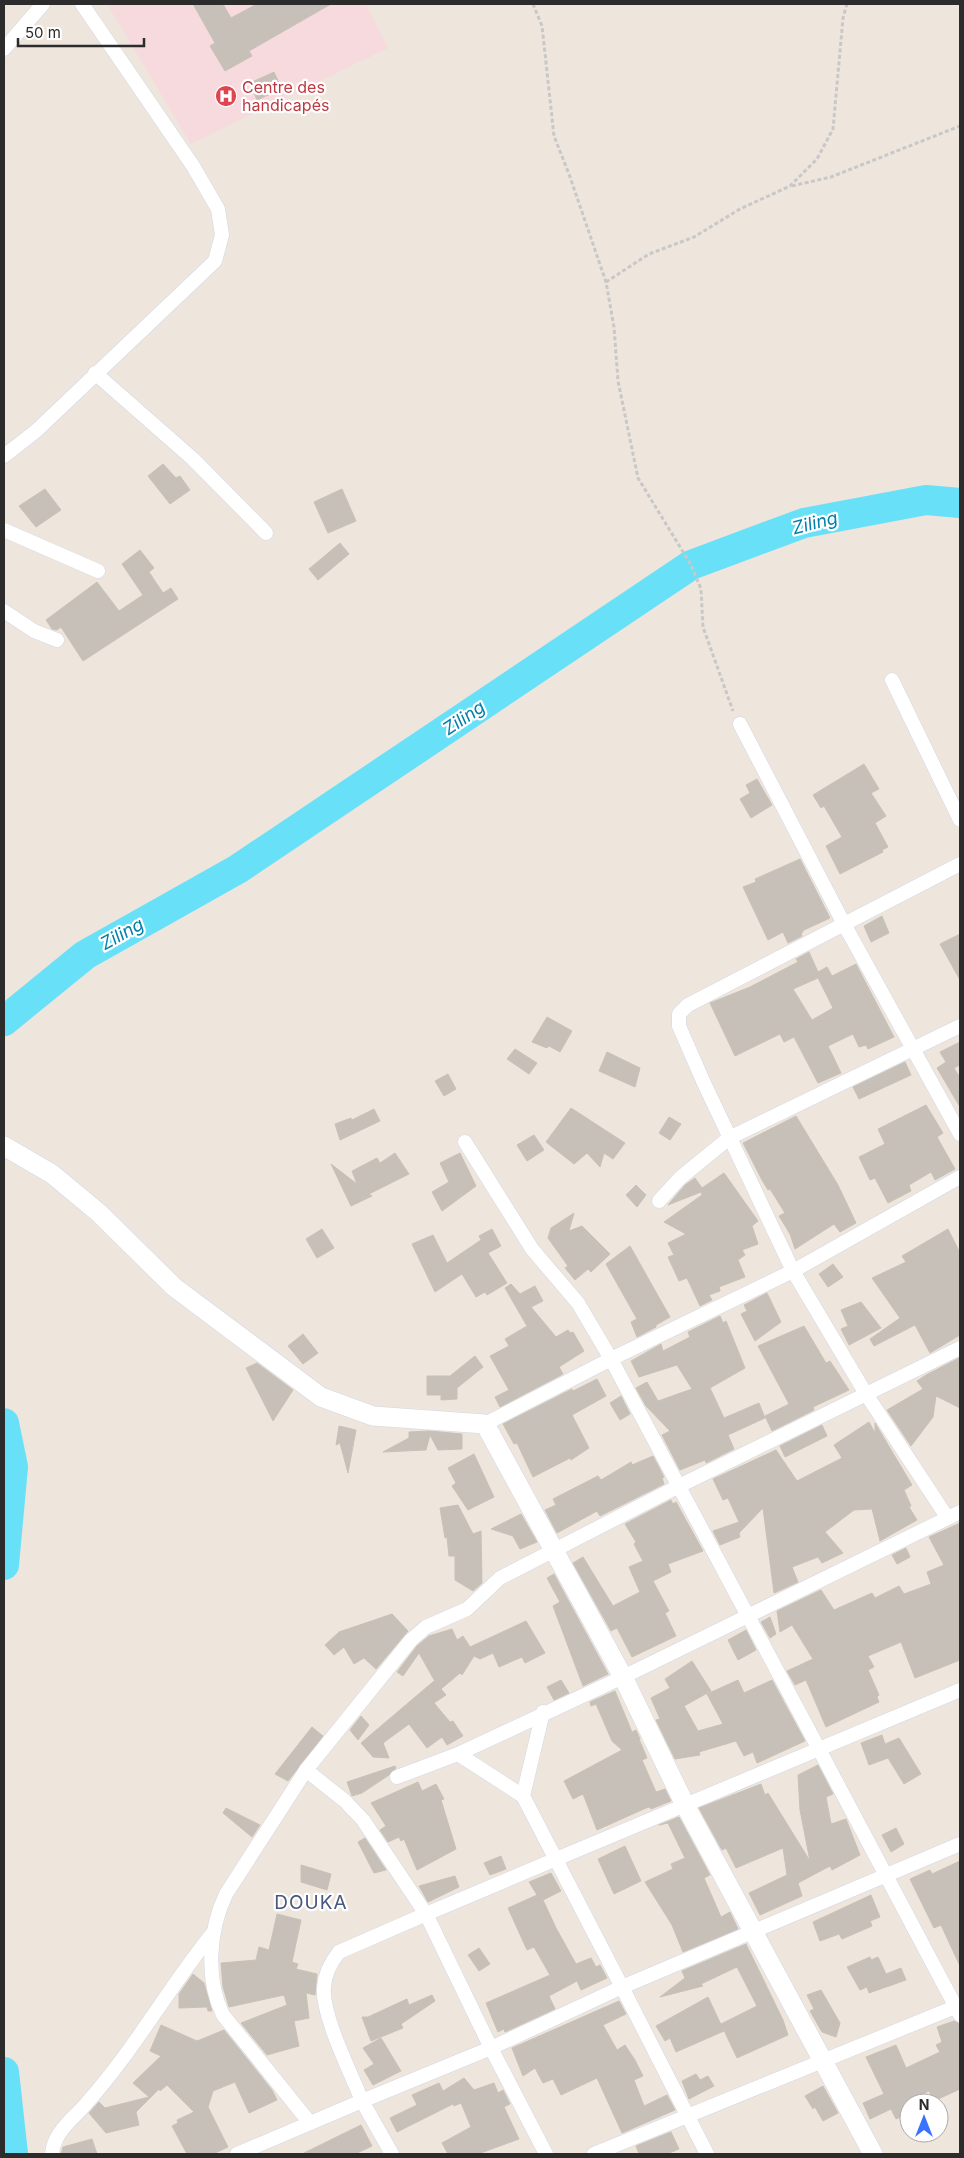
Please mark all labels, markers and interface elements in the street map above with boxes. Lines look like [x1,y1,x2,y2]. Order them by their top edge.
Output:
scale bar [18,15,144,47]
text: 50 m [25,23,61,42]
place label: Centre des handicapés [242,77,329,115]
hospital icon: Centre des handicapés [214,84,238,108]
water label: Ziling [790,507,840,538]
water label: Ziling [439,696,489,739]
water label: Ziling [96,913,147,954]
district label: DOUKA [274,1891,348,1914]
north arrow [899,2093,949,2143]
text: N [919,2096,929,2113]

